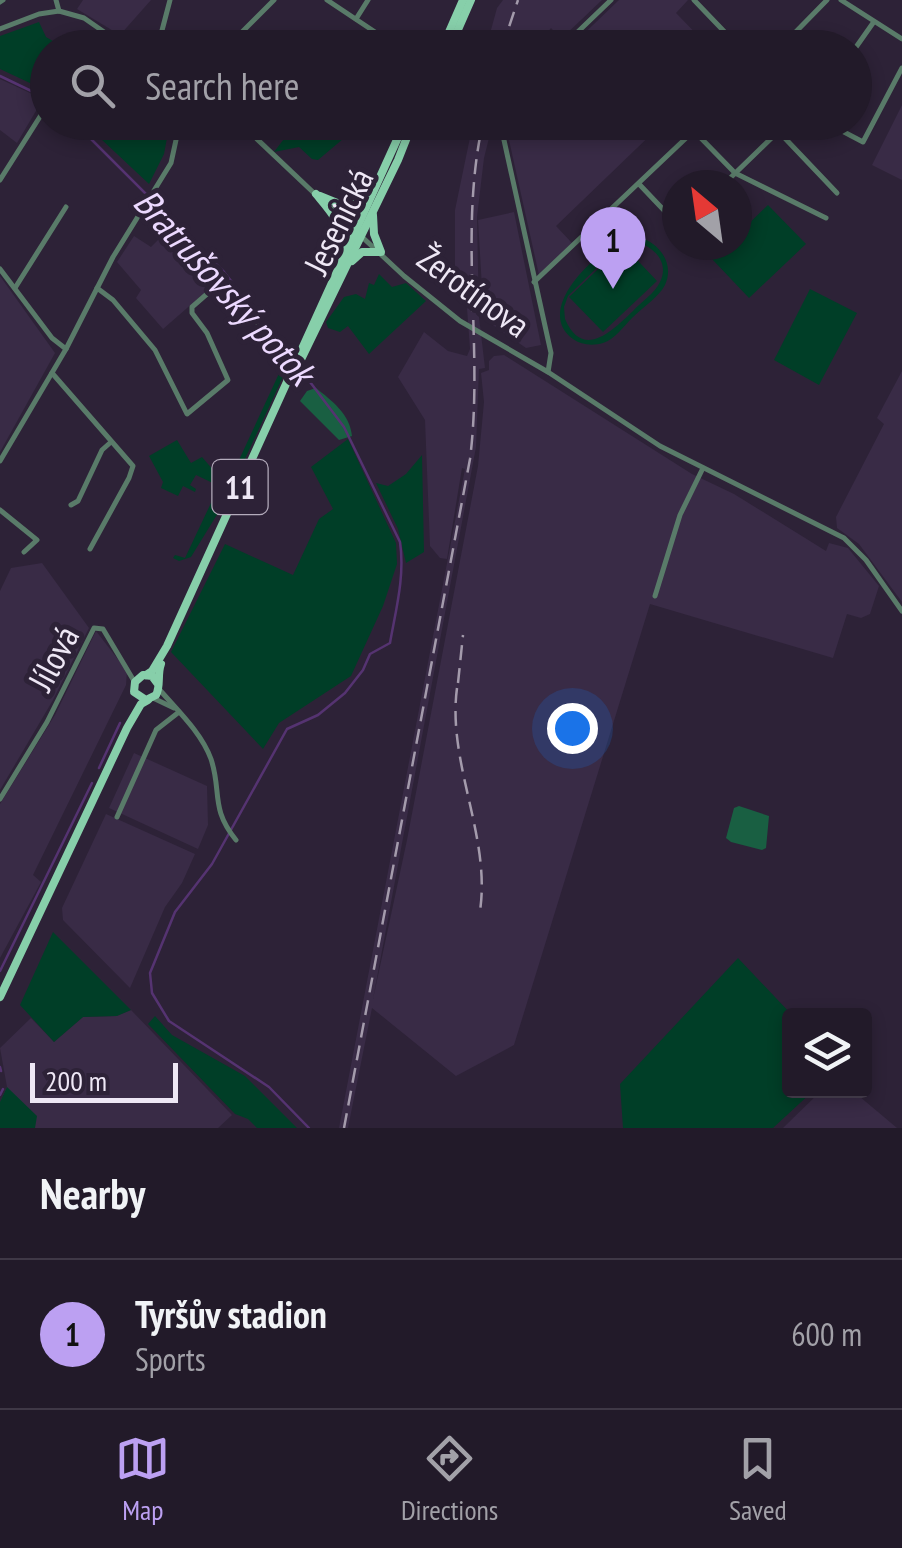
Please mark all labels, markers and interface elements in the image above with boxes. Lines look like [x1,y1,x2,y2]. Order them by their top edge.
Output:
search box [30,30,872,140]
icon: search [65,58,120,113]
text: Search here [145,61,299,110]
street label: Jesenická [292,161,383,282]
north arrow [662,170,752,260]
water label: Bratrušovský potok [124,178,329,398]
pin: 1 [580,206,646,289]
street label: Žerotínova [409,235,539,347]
road number: 11 [212,460,268,514]
street label: Jílová [17,618,89,699]
your location [547,703,598,754]
map controls [782,1008,872,1098]
button: layers [782,1008,872,1098]
scale bar [30,1058,178,1102]
text: 200 m [45,1062,107,1099]
text: Nearby [40,1166,145,1221]
text: Tyršův stadion [135,1289,327,1338]
text: 1 [65,1313,80,1355]
text: 600 m [791,1313,862,1355]
text: Sports [135,1338,206,1380]
tab: Map [115,1431,170,1528]
tab: Directions [401,1431,498,1528]
tab: Saved [729,1431,787,1528]

